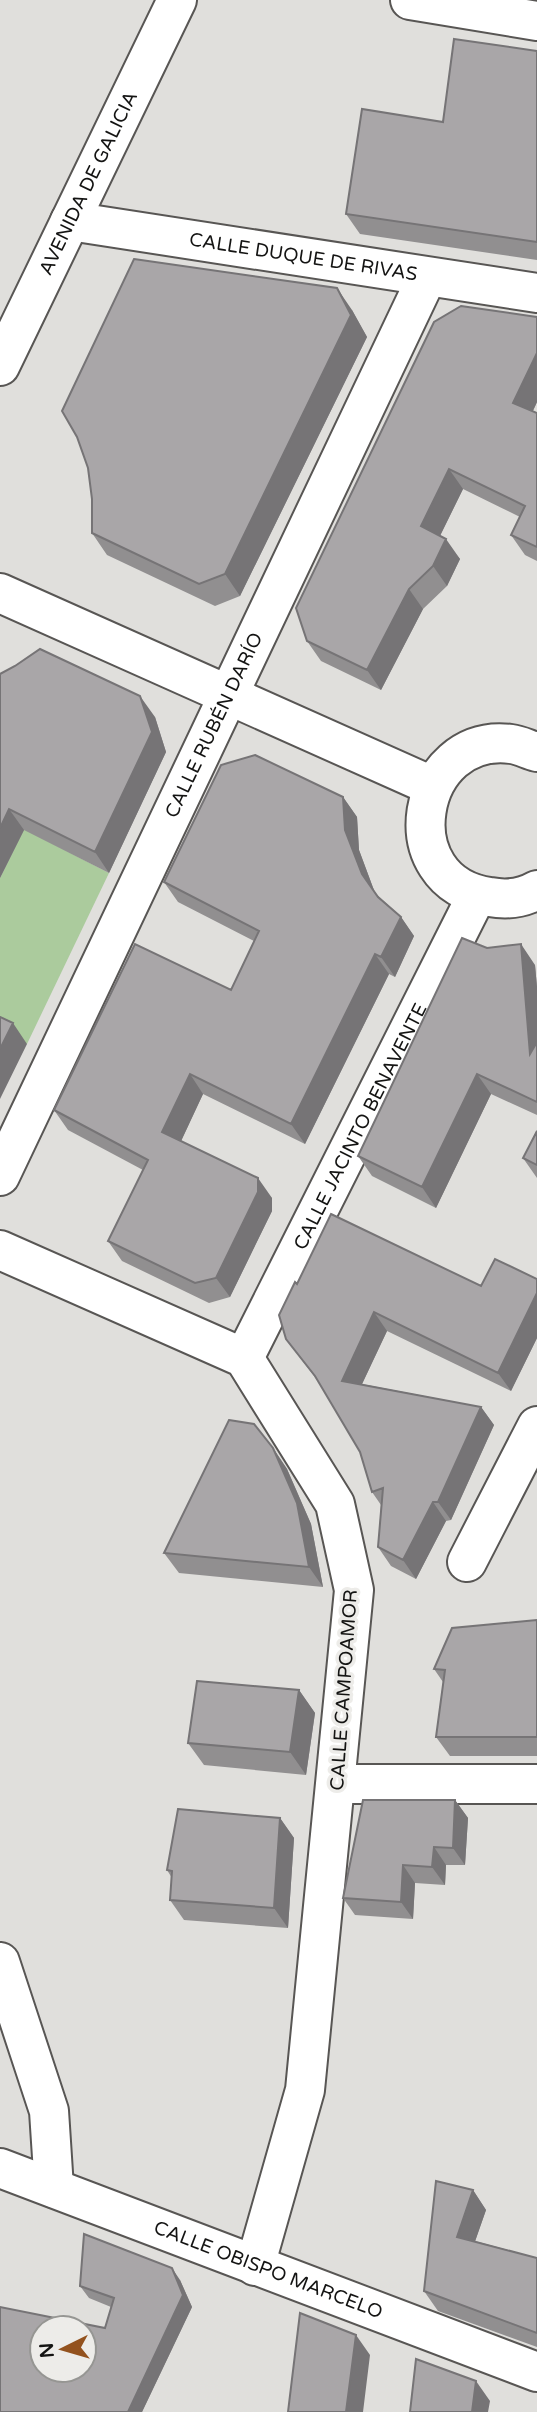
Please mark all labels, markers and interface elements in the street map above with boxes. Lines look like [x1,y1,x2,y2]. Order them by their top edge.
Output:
street label: AVENIDA DE GALICIA [35,88,142,279]
street label: CALLE DUQUE DE RIVAS [188,229,419,285]
street label: CALLE RUBÉN DARÍO [161,629,267,821]
street label: CALLE JACINTO BENAVENTE [289,1000,432,1253]
street label: CALLE CAMPOAMOR [326,1589,362,1791]
street label: CALLE OBISPO MARCELO [151,2216,386,2323]
north arrow [28,2314,98,2384]
text: N [35,2342,59,2359]

